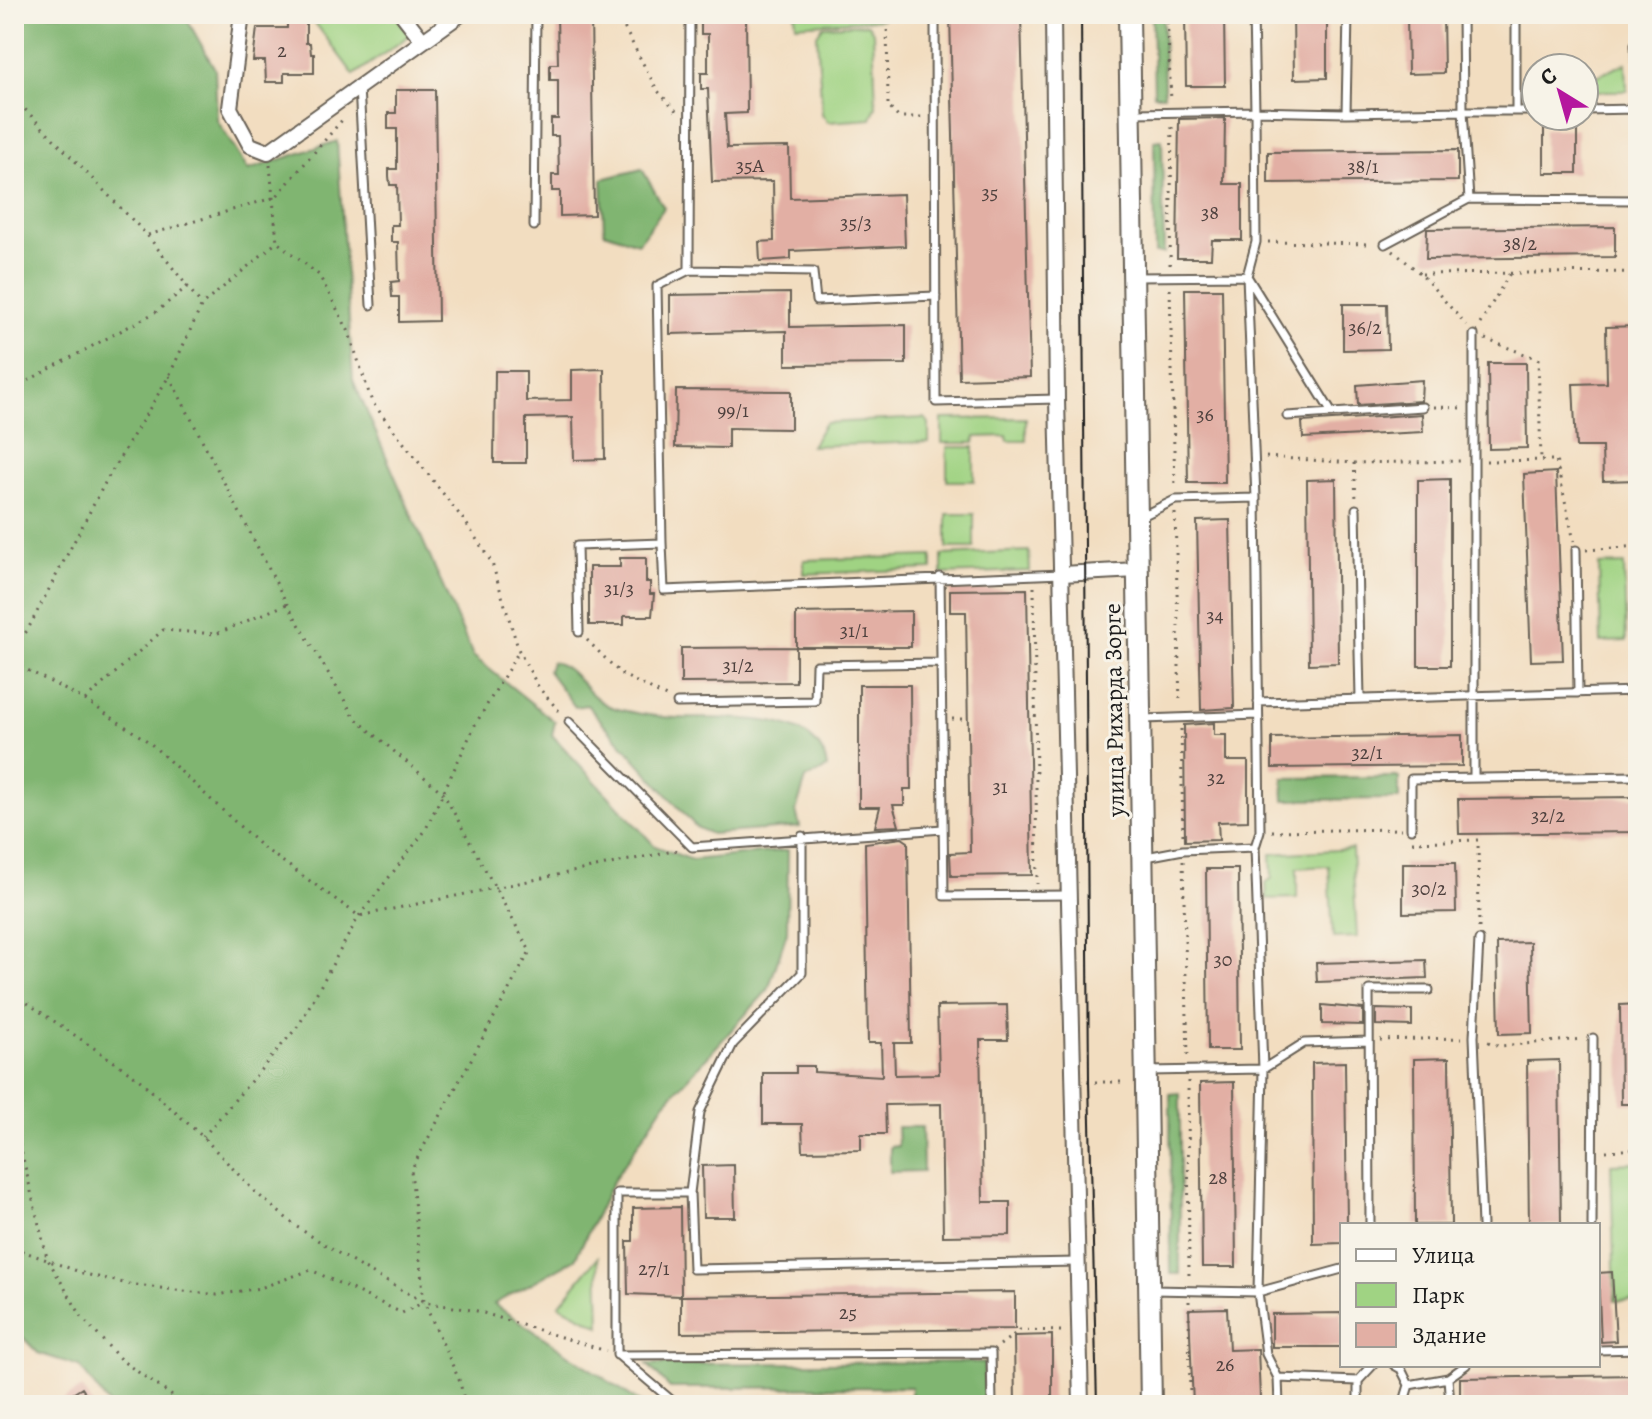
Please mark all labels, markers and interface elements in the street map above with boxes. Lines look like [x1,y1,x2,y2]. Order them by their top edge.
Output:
house number: 2 [277,37,287,64]
north arrow [1520,52,1600,132]
text: С [1534,61,1563,93]
house number: 35А [736,152,765,179]
house number: 38/1 [1347,153,1379,180]
house number: 35 [982,179,998,206]
house number: 38 [1201,199,1219,226]
house number: 35/3 [840,209,872,236]
house number: 38/2 [1503,230,1538,257]
house number: 36/2 [1348,314,1382,341]
house number: 99/1 [717,397,749,424]
house number: 36 [1196,401,1214,428]
house number: 31/3 [604,575,634,602]
house number: 34 [1206,602,1224,629]
street label: улица Рихарда Зорге [1096,603,1132,818]
house number: 31/1 [840,617,868,644]
house number: 31/2 [722,652,754,679]
house number: 32/1 [1351,739,1383,766]
house number: 32 [1207,764,1225,791]
house number: 31 [992,773,1008,800]
house number: 32/2 [1531,802,1565,829]
house number: 30/2 [1411,875,1447,902]
house number: 30 [1214,946,1232,973]
house number: 28 [1208,1164,1228,1191]
legend [1340,1223,1600,1367]
text: Улица [1412,1239,1475,1271]
house number: 27/1 [638,1255,670,1282]
text: Парк [1412,1279,1465,1311]
house number: 25 [839,1299,857,1326]
text: Здание [1412,1319,1487,1351]
house number: 26 [1216,1351,1234,1378]

